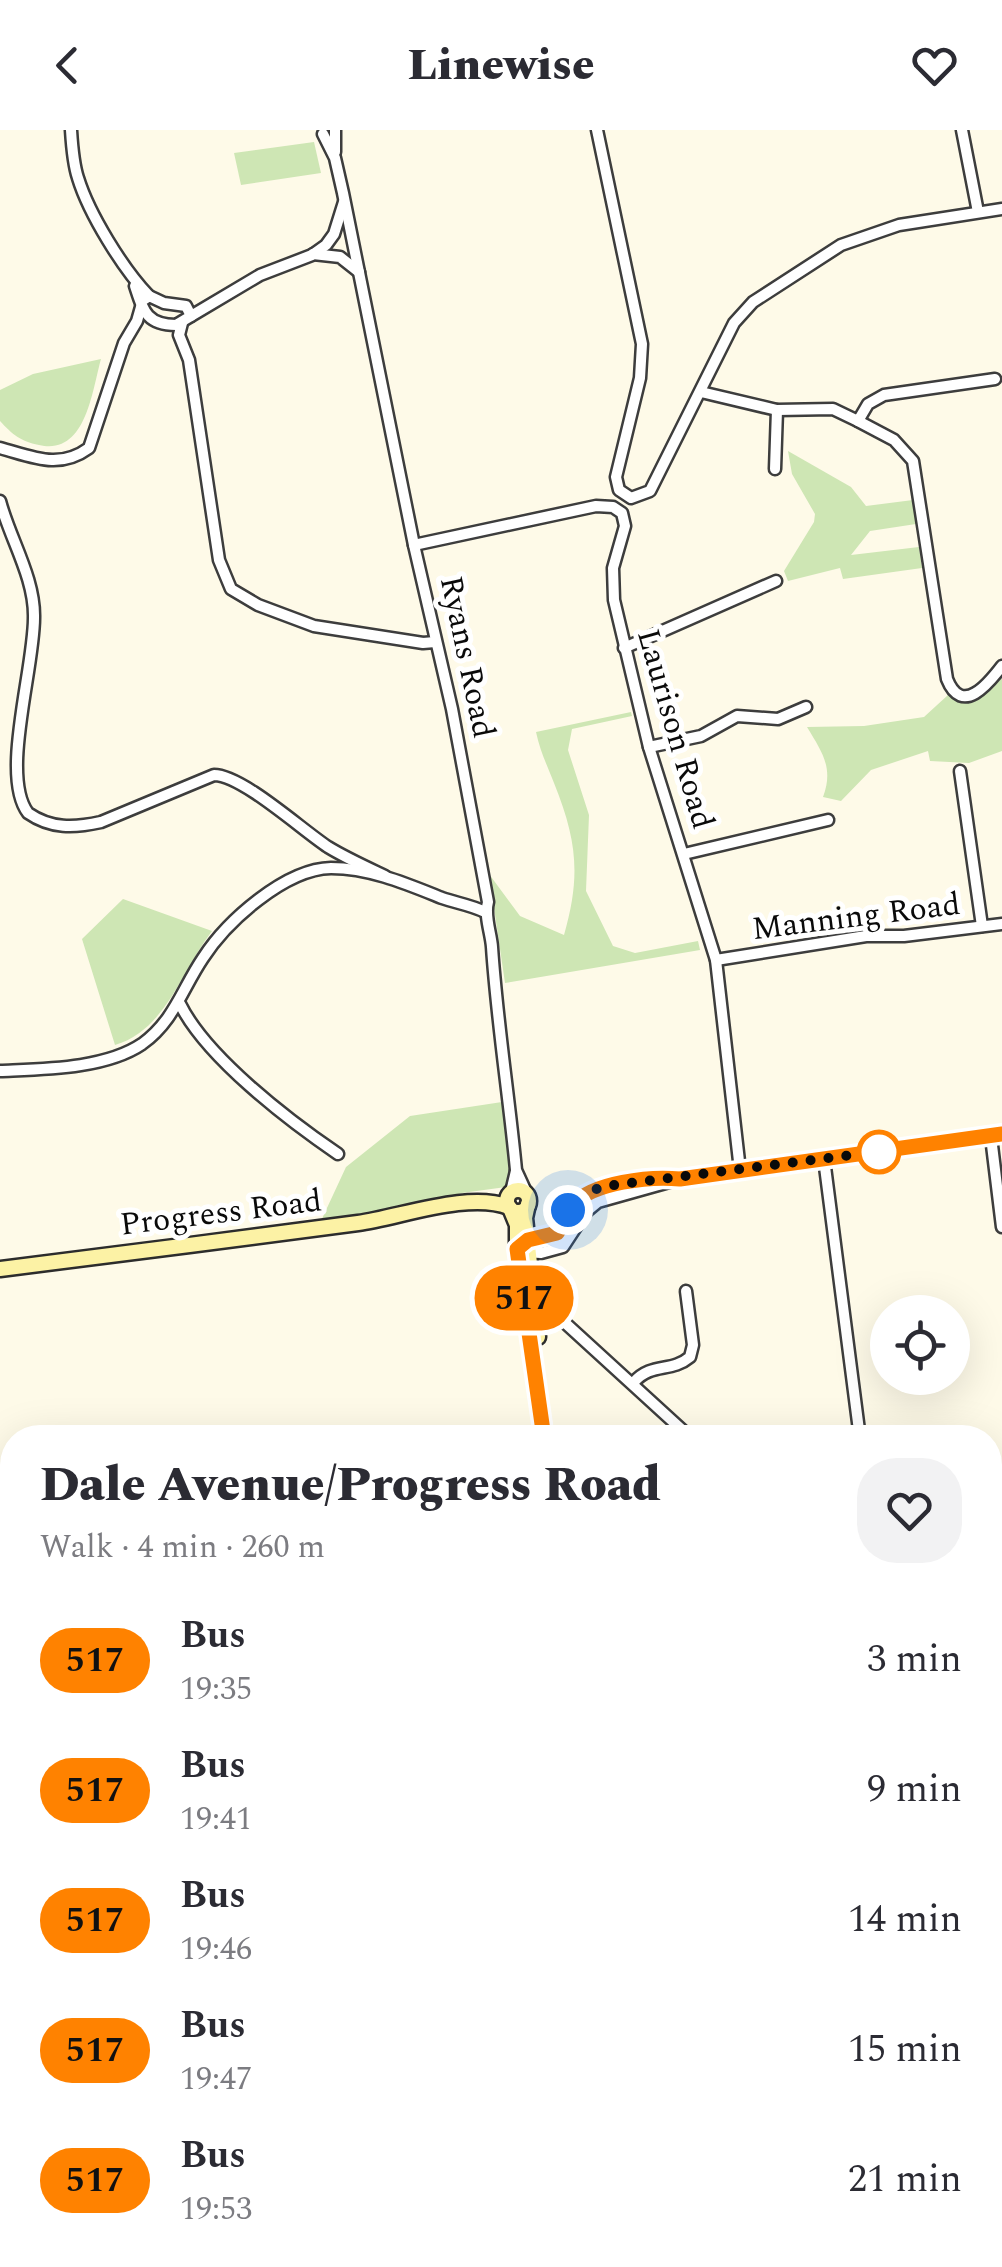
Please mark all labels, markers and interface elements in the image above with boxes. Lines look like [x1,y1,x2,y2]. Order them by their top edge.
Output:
text: Linewise [407,31,595,100]
icon: back [40,38,95,93]
icon: heart [907,38,962,93]
street label: Ryans Road [426,571,508,743]
street label: Laurison Road [623,623,727,835]
street label: Manning Road [749,880,963,954]
unlabelled marker [858,1131,900,1173]
street label: Progress Road [117,1176,325,1250]
your location [543,1185,593,1235]
line badge: 517 [466,1266,582,1330]
text: 517 [495,1272,553,1325]
map controls [870,1295,970,1395]
button: locate [870,1295,970,1395]
text: Dale Avenue/Progress Road [40,1449,661,1522]
button: heart [857,1458,962,1563]
text: Walk · 4 min · 260 m [40,1523,325,1572]
text: Bus [180,1607,246,1665]
text: 3 min [867,1631,962,1689]
text: 517 [66,1634,124,1687]
text: 19:35 [180,1665,252,1714]
text: Bus [180,1737,246,1795]
text: 9 min [867,1761,962,1819]
text: 517 [66,1764,124,1817]
text: 19:41 [180,1795,252,1844]
text: Bus [180,1867,246,1925]
text: 14 min [848,1891,962,1949]
text: 517 [66,1894,124,1947]
text: 19:46 [180,1925,252,1974]
text: Bus [180,1997,246,2055]
text: 15 min [848,2021,962,2079]
text: 517 [66,2024,124,2077]
text: 19:47 [180,2055,252,2104]
text: Bus [180,2127,246,2185]
text: 21 min [848,2151,962,2209]
text: 517 [66,2154,124,2207]
text: 19:53 [180,2185,252,2234]

